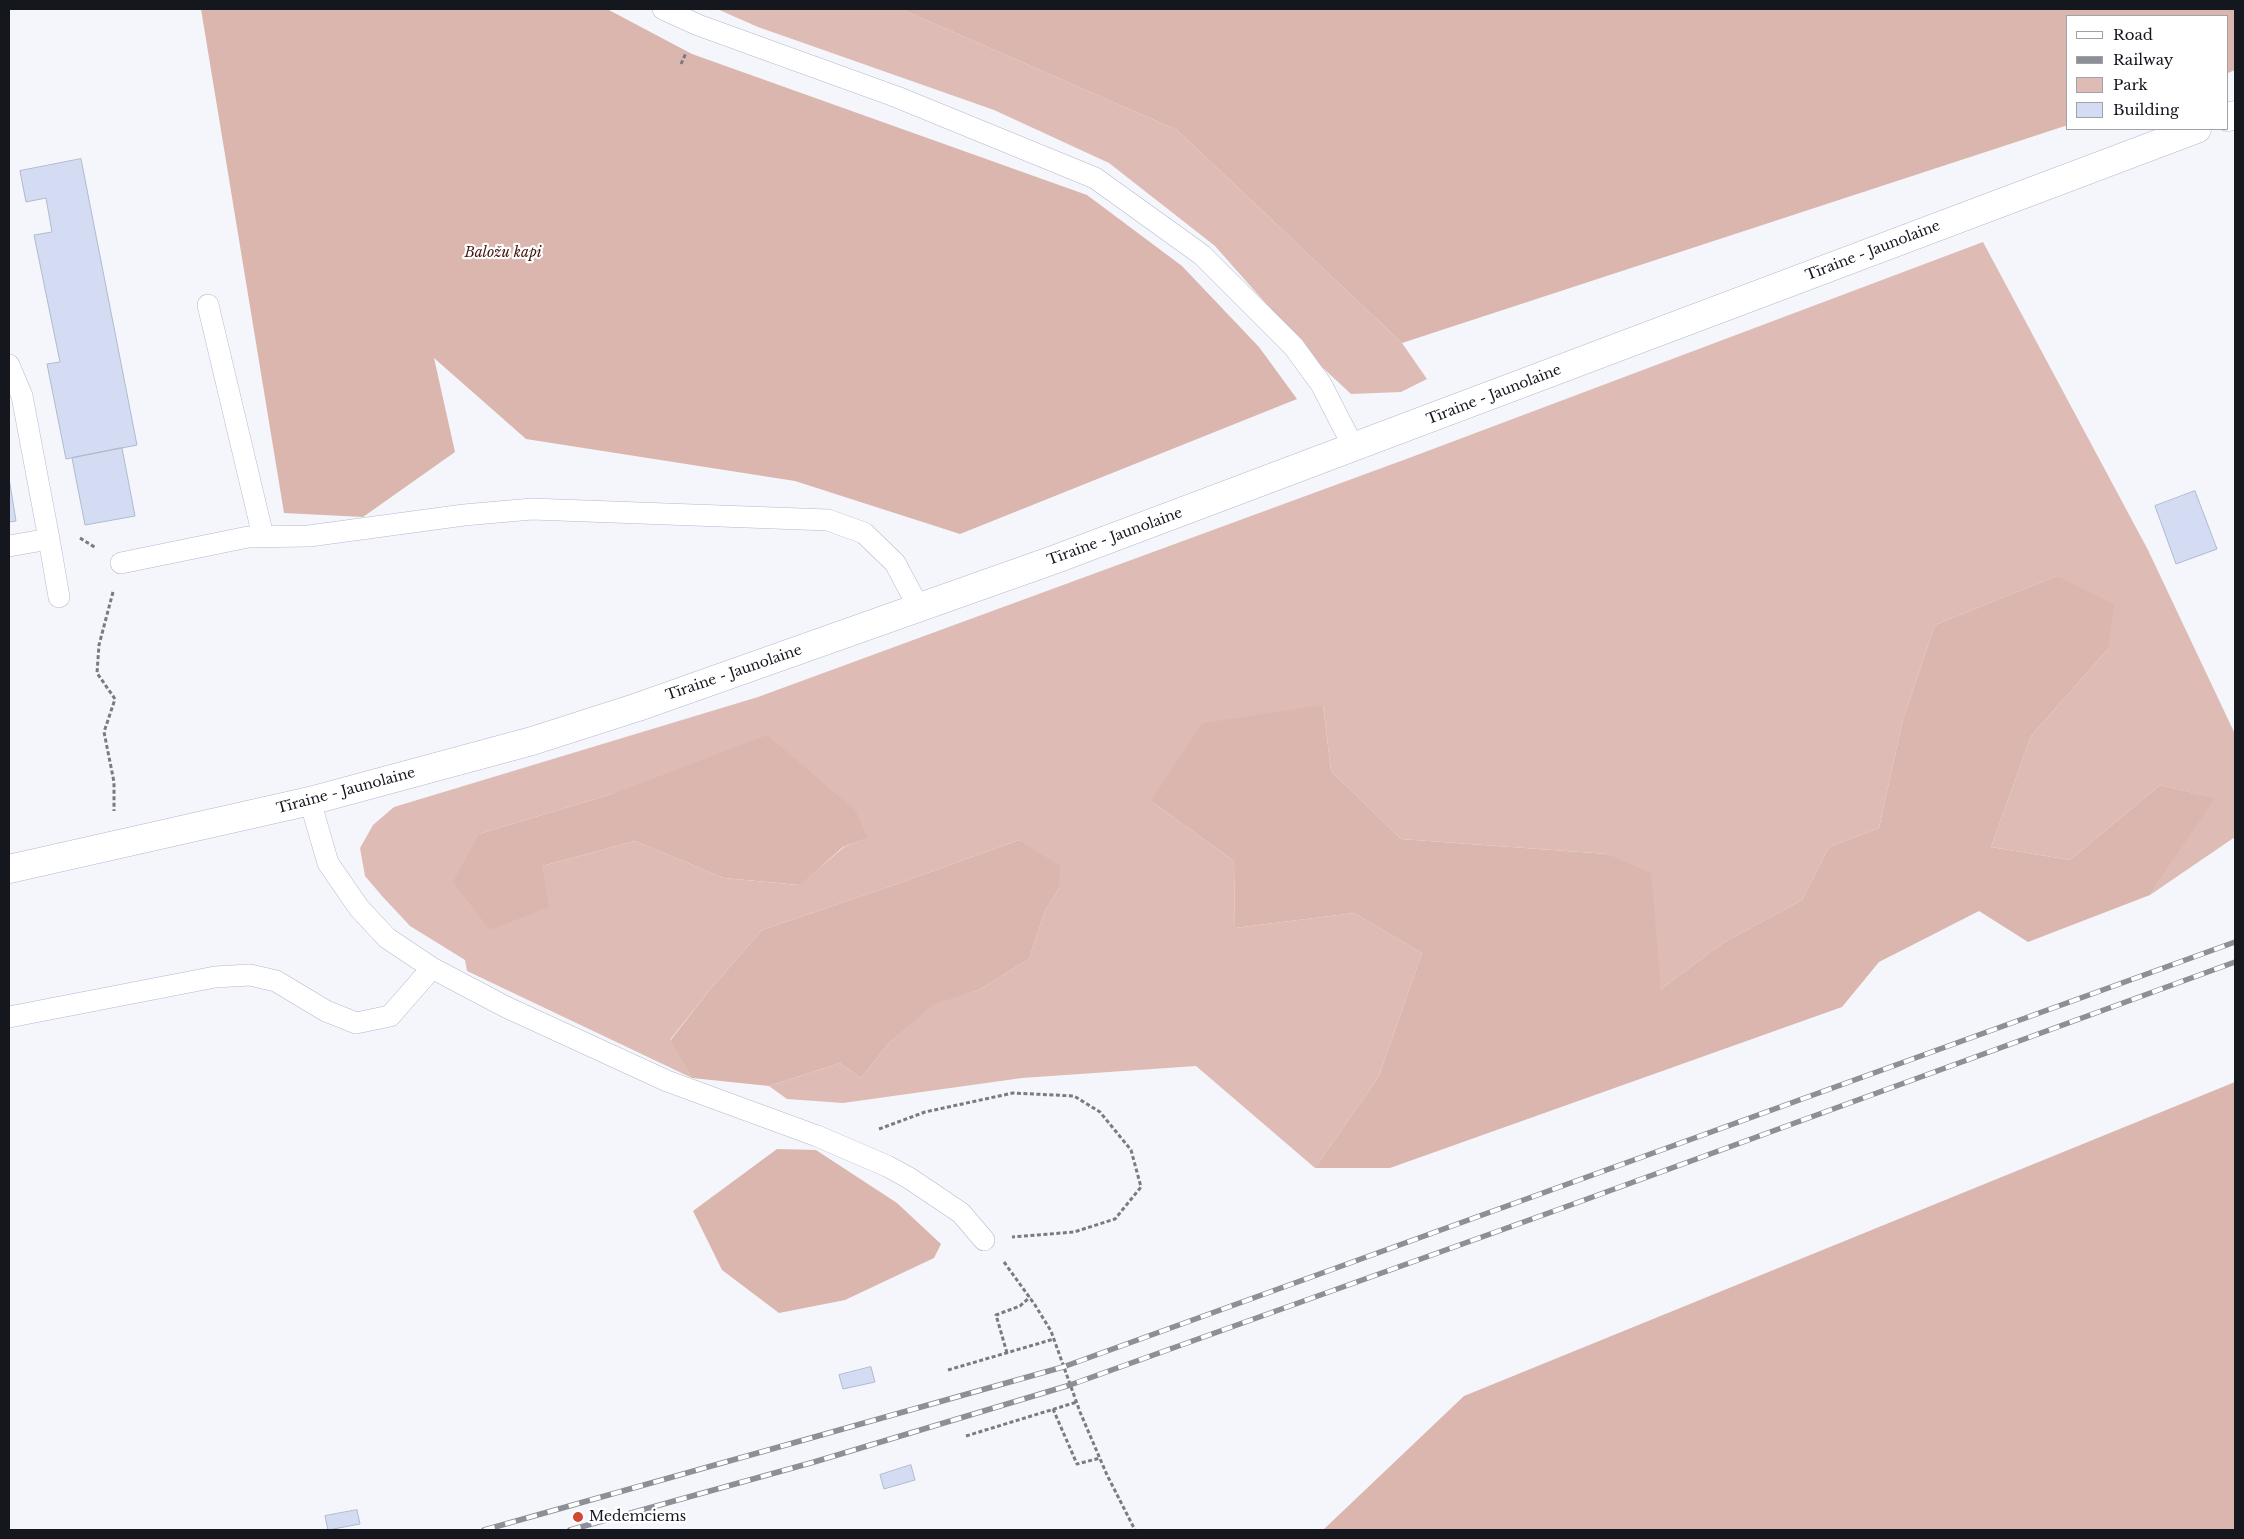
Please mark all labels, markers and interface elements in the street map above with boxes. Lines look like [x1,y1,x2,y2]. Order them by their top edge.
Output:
legend [2066,15,2229,130]
text: Road [2113,25,2153,44]
text: Railway [2113,50,2173,69]
text: Park [2113,75,2148,94]
text: Building [2113,100,2179,119]
street label: Tīraine - Jaunolaine [1803,218,1943,284]
park label: Baložu kapi [464,245,542,261]
street label: Tīraine - Jaunolaine [1424,362,1564,428]
street label: Tīraine - Jaunolaine [1045,505,1185,569]
street label: Tīraine - Jaunolaine [664,642,804,704]
street label: Tīraine - Jaunolaine [275,764,417,818]
place label: Medemciems [589,1509,686,1525]
marker: Medemciems [571,1510,585,1524]

